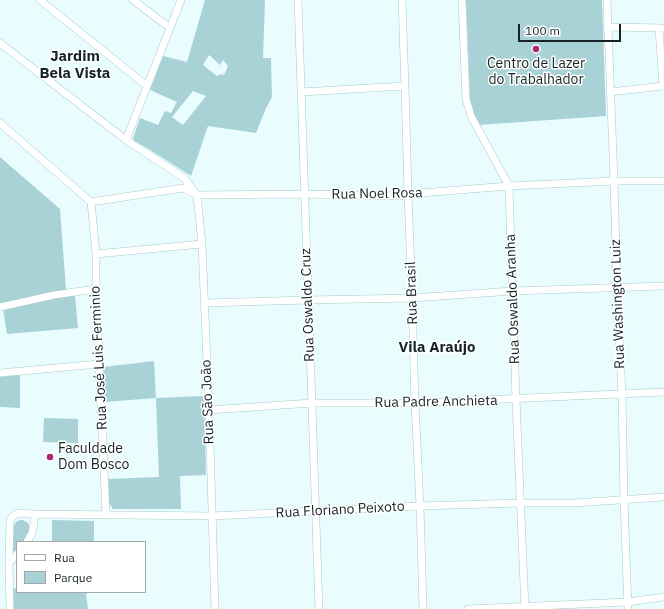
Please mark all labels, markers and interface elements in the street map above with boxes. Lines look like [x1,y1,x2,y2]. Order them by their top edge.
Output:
scale bar [520,16,623,42]
text: 100 m [525,23,560,38]
marker: Centro de Lazer do Trabalhador [531,44,541,54]
district label: Jardim Bela Vista [40,48,110,83]
place label: Centro de Lazer do Trabalhador [487,56,585,88]
street label: Rua Noel Rosa [331,185,423,203]
street label: Rua Oswaldo Aranha [502,234,524,364]
street label: Rua Washington Luiz [607,239,629,369]
street label: Rua Oswaldo Cruz [298,248,318,362]
street label: Rua Brasil [402,261,422,325]
street label: Rua José Luis Ferminio [87,286,111,430]
district label: Vila Araújo [398,339,476,357]
street label: Rua São João [198,359,218,445]
street label: Rua Padre Anchieta [374,393,498,411]
place label: Faculdade Dom Bosco [58,441,129,474]
marker: Faculdade Dom Bosco [45,452,55,462]
street label: Rua Floriano Peixoto [275,498,405,522]
legend [16,541,146,593]
text: Rua [54,550,75,565]
text: Parque [54,570,92,585]

